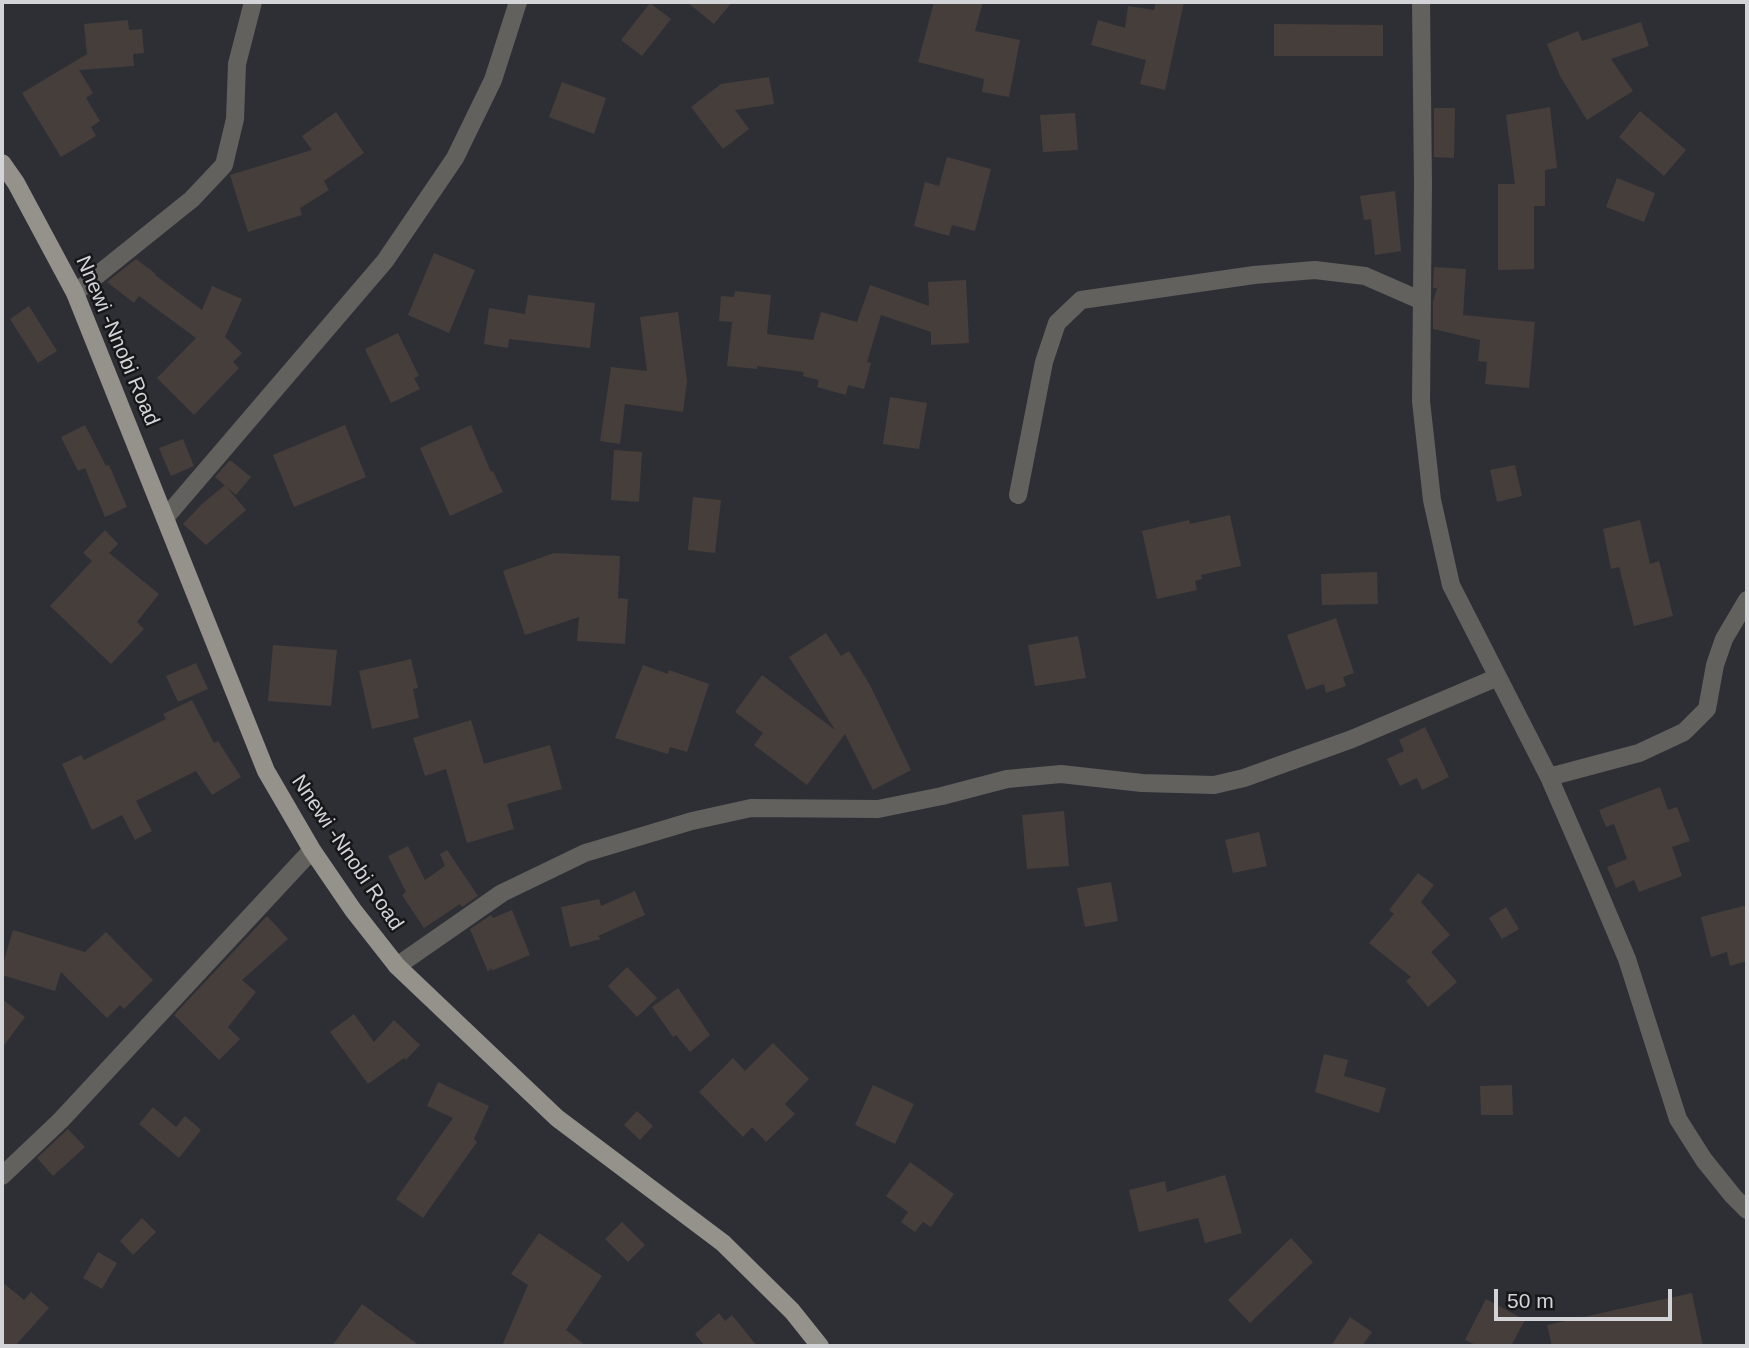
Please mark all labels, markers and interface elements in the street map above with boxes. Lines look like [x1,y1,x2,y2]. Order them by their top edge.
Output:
street label: Nnewi -Nnobi Road [70,252,164,430]
street label: Nnewi -Nnobi Road [286,770,408,936]
scale bar [1497,1274,1676,1318]
text: 50 m [1507,1289,1554,1312]

